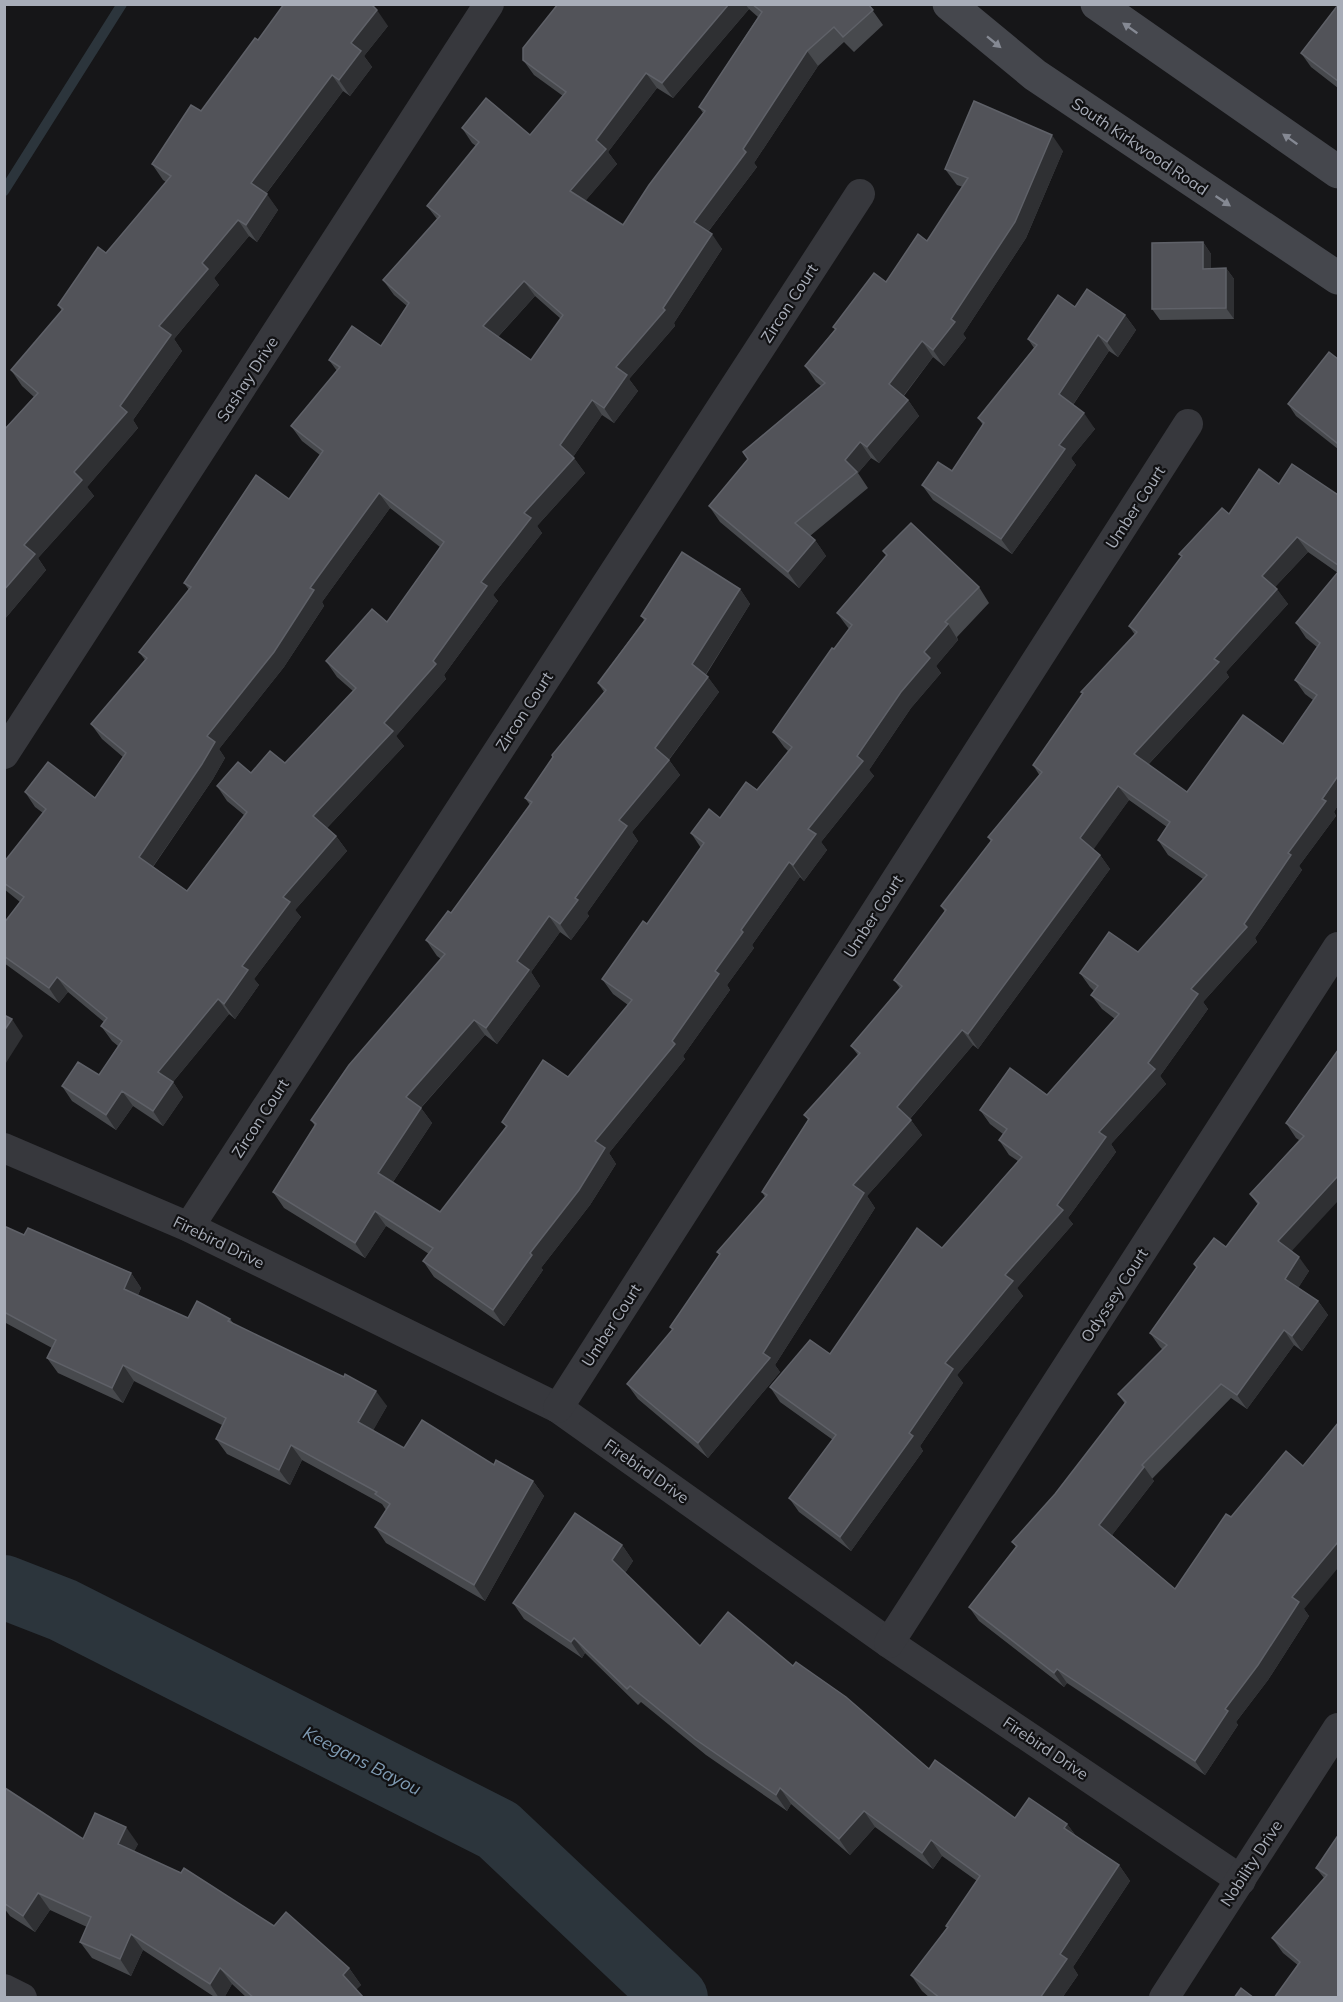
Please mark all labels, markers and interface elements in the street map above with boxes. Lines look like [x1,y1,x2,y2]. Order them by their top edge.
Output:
one-way arrow [1123,22,1139,34]
one-way arrow [986,35,1001,48]
street label: South Kirkwood Road [1068,93,1212,199]
one-way arrow [1283,133,1299,145]
one-way arrow [1215,195,1231,206]
street label: Zircon Court [756,259,822,346]
street label: Sashay Drive [212,333,282,425]
street label: Umber Court [1101,462,1169,552]
street label: Zircon Court [491,667,557,754]
street label: Umber Court [839,871,907,961]
street label: Zircon Court [227,1074,293,1161]
street label: Firebird Drive [170,1211,268,1273]
street label: Odyssey Court [1076,1244,1152,1346]
street label: Umber Court [577,1280,645,1370]
street label: Firebird Drive [601,1434,693,1508]
street label: Firebird Drive [999,1712,1093,1784]
water label: Keegans Bayou [299,1721,425,1800]
street label: Nobility Drive [1216,1816,1286,1910]

